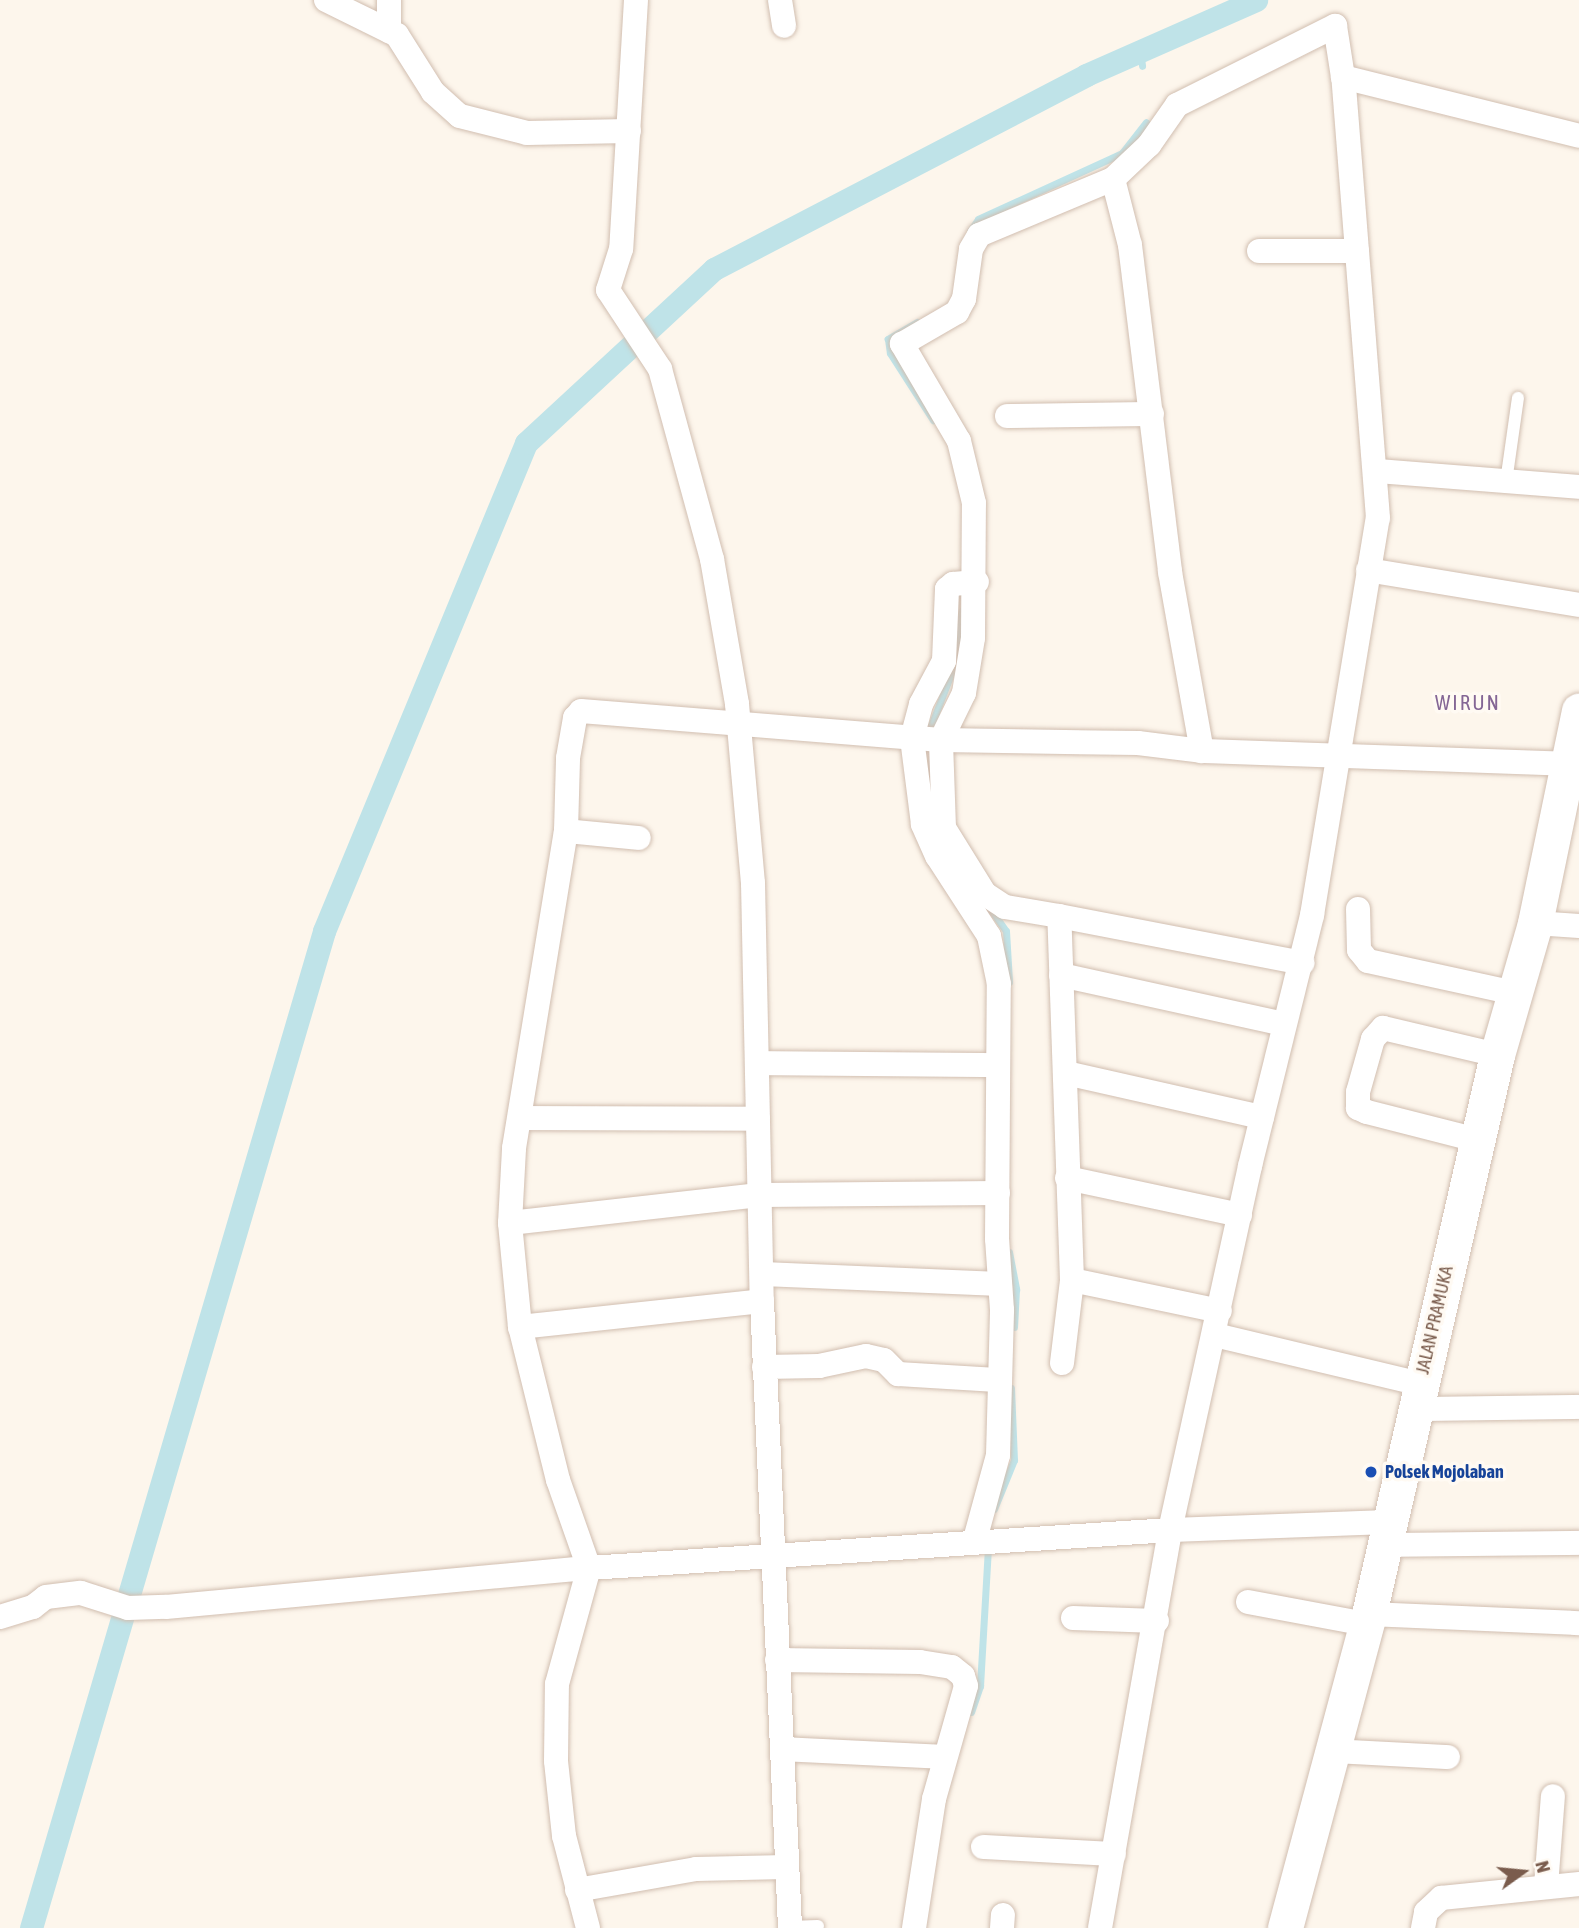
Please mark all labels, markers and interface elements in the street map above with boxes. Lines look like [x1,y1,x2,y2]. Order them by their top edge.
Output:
district label: WIRUN [1436,689,1500,715]
street label: JALAN PRAMUKA [1412,1264,1458,1376]
place label: Polsek Mojolaban [1385,1461,1504,1483]
marker: Polsek Mojolaban [1363,1464,1379,1480]
north arrow [1488,1837,1558,1907]
text: N [1531,1858,1555,1875]

